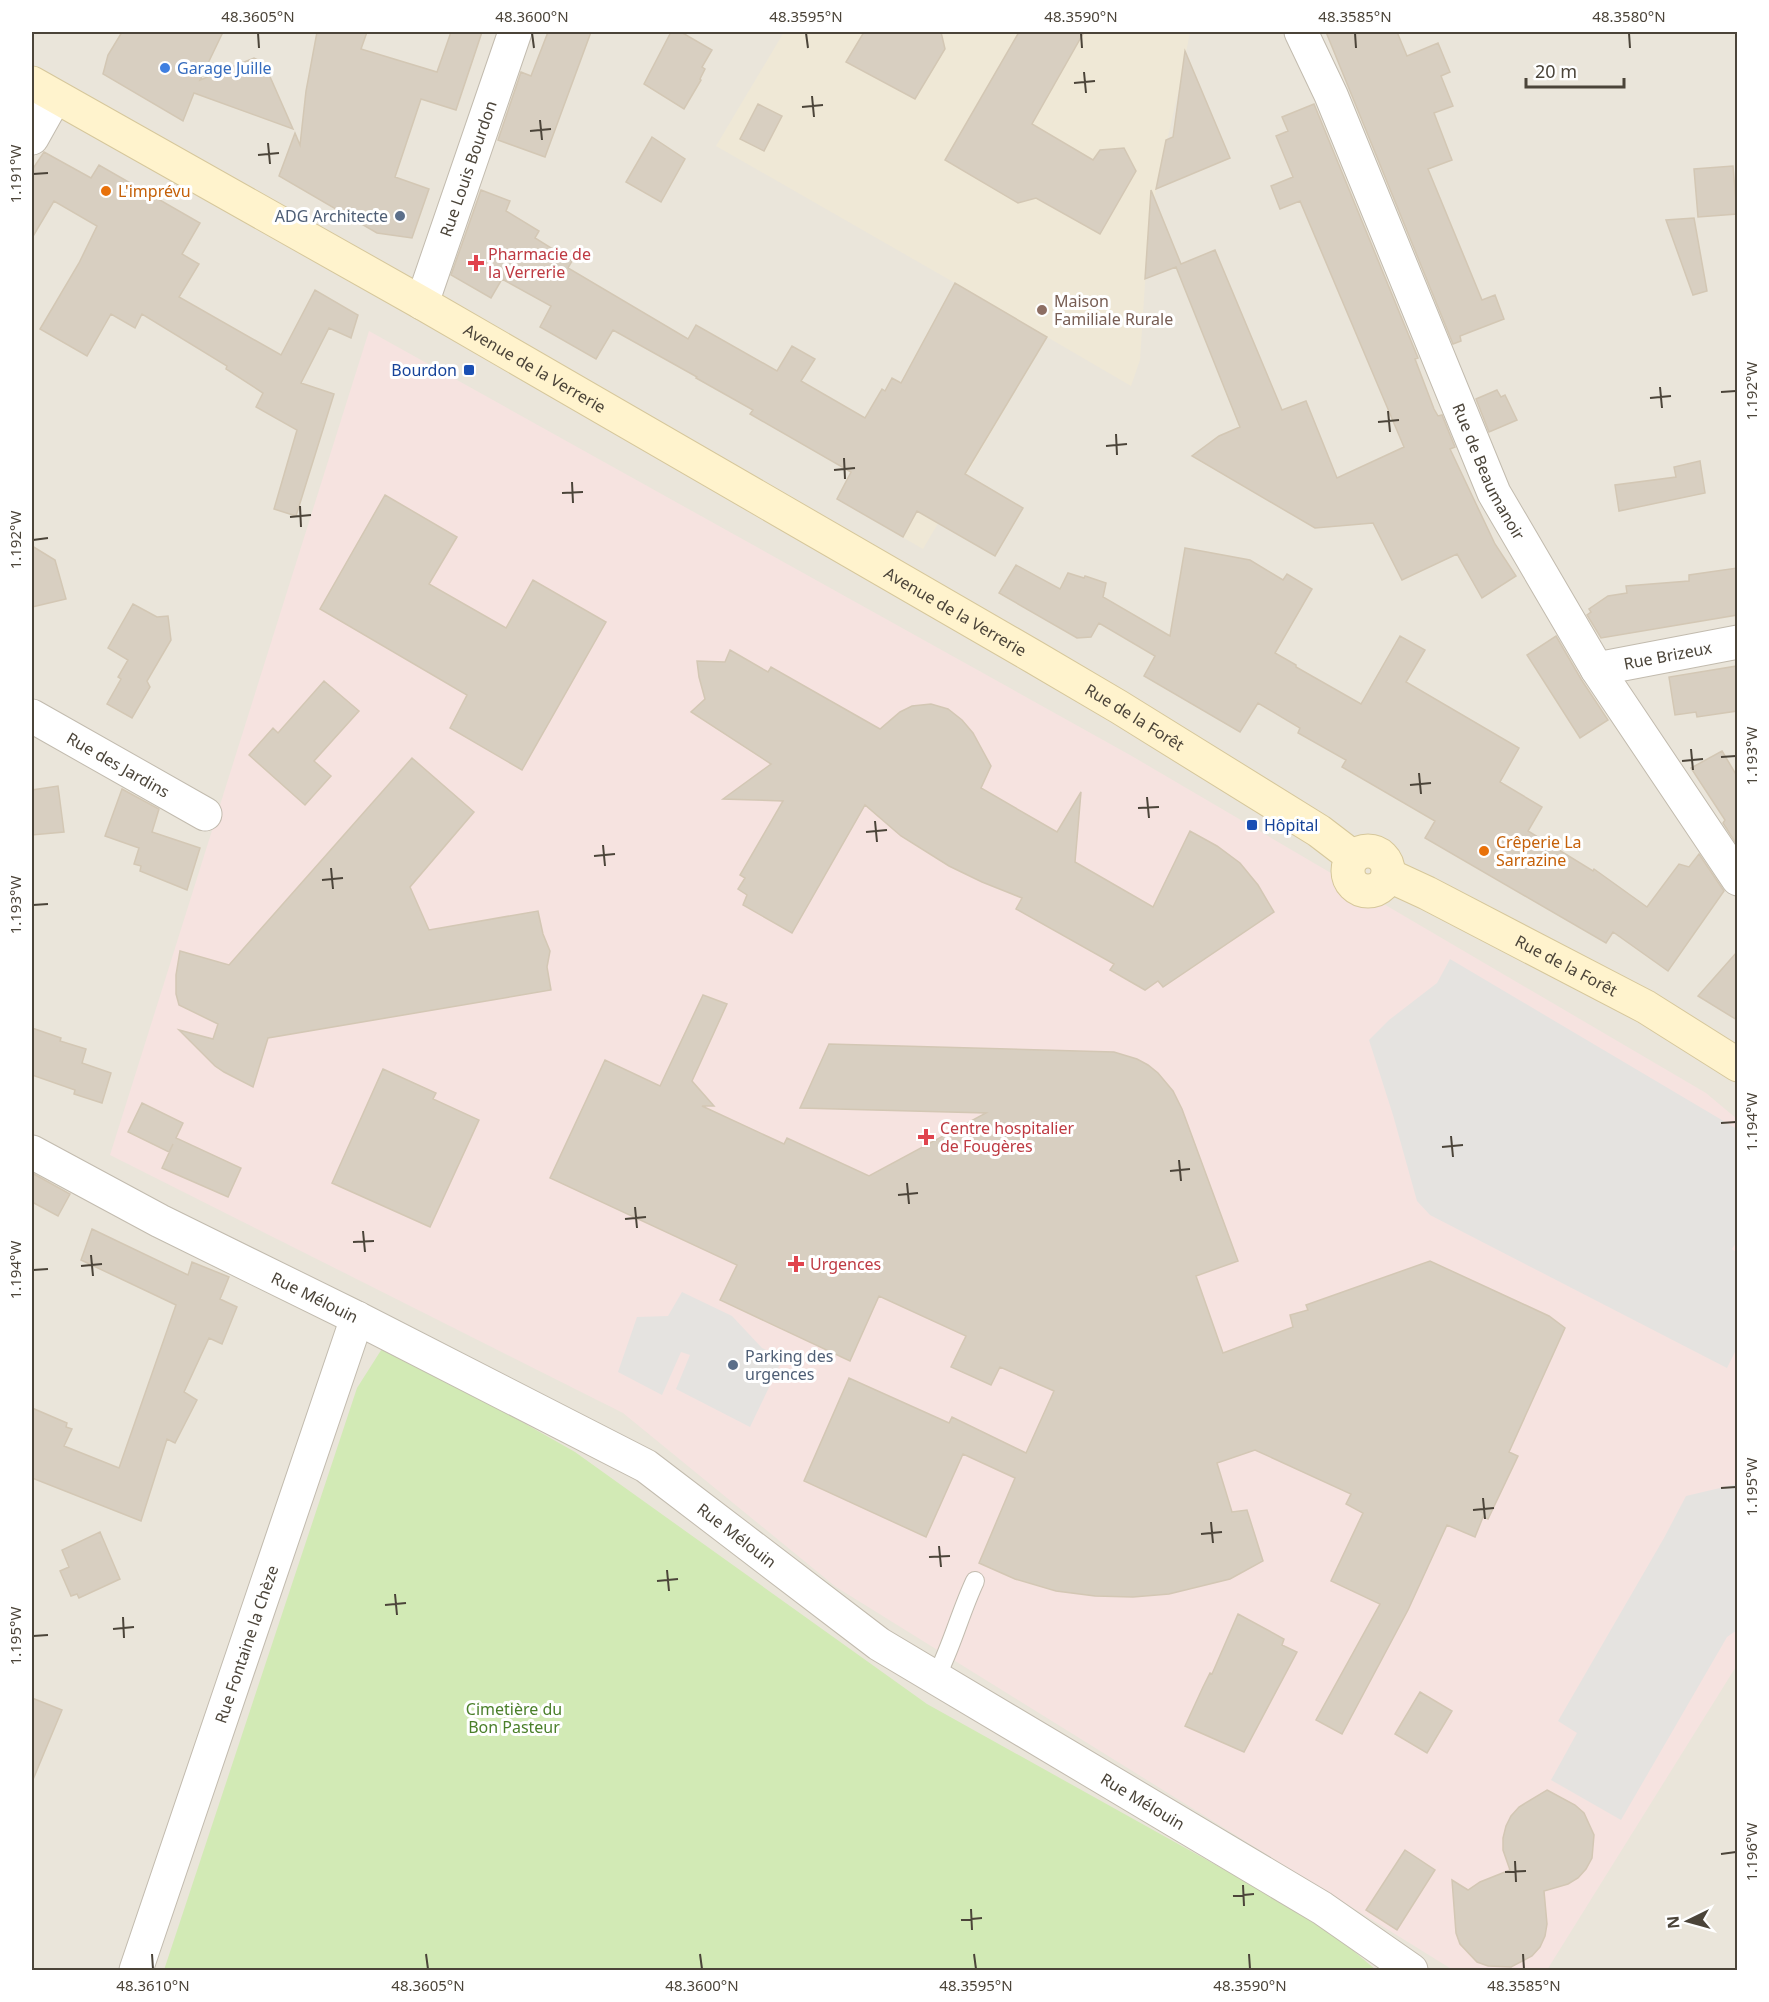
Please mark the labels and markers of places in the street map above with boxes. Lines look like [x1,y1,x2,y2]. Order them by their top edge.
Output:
place label: Garage Juille [177,57,272,79]
marker: Garage Juille [158,61,172,75]
place label: L'imprévu [118,180,191,202]
marker: L'imprévu [99,184,113,198]
place label: ADG Architecte [275,205,388,227]
marker: ADG Architecte [393,209,407,223]
place label: Pharmacie de la Verrerie [488,243,591,283]
marker: Pharmacie de la Verrerie [469,256,483,270]
place label: Maison Familiale Rurale [1054,290,1173,330]
marker: Maison Familiale Rurale [1035,303,1049,317]
place label: Bourdon [391,359,457,381]
marker: Bourdon [462,363,476,377]
place label: Hôpital [1264,814,1318,836]
marker: Hôpital [1245,818,1259,832]
place label: Crêperie La Sarrazine [1496,831,1582,871]
marker: Crêperie La Sarrazine [1477,844,1491,858]
place label: Centre hospitalier de Fougères [940,1117,1075,1157]
marker: Centre hospitalier de Fougères [917,1128,935,1146]
place label: Urgences [810,1253,881,1275]
marker: Urgences [787,1255,805,1273]
place label: Parking des urgences [745,1345,833,1385]
marker: Parking des urgences [726,1358,740,1372]

